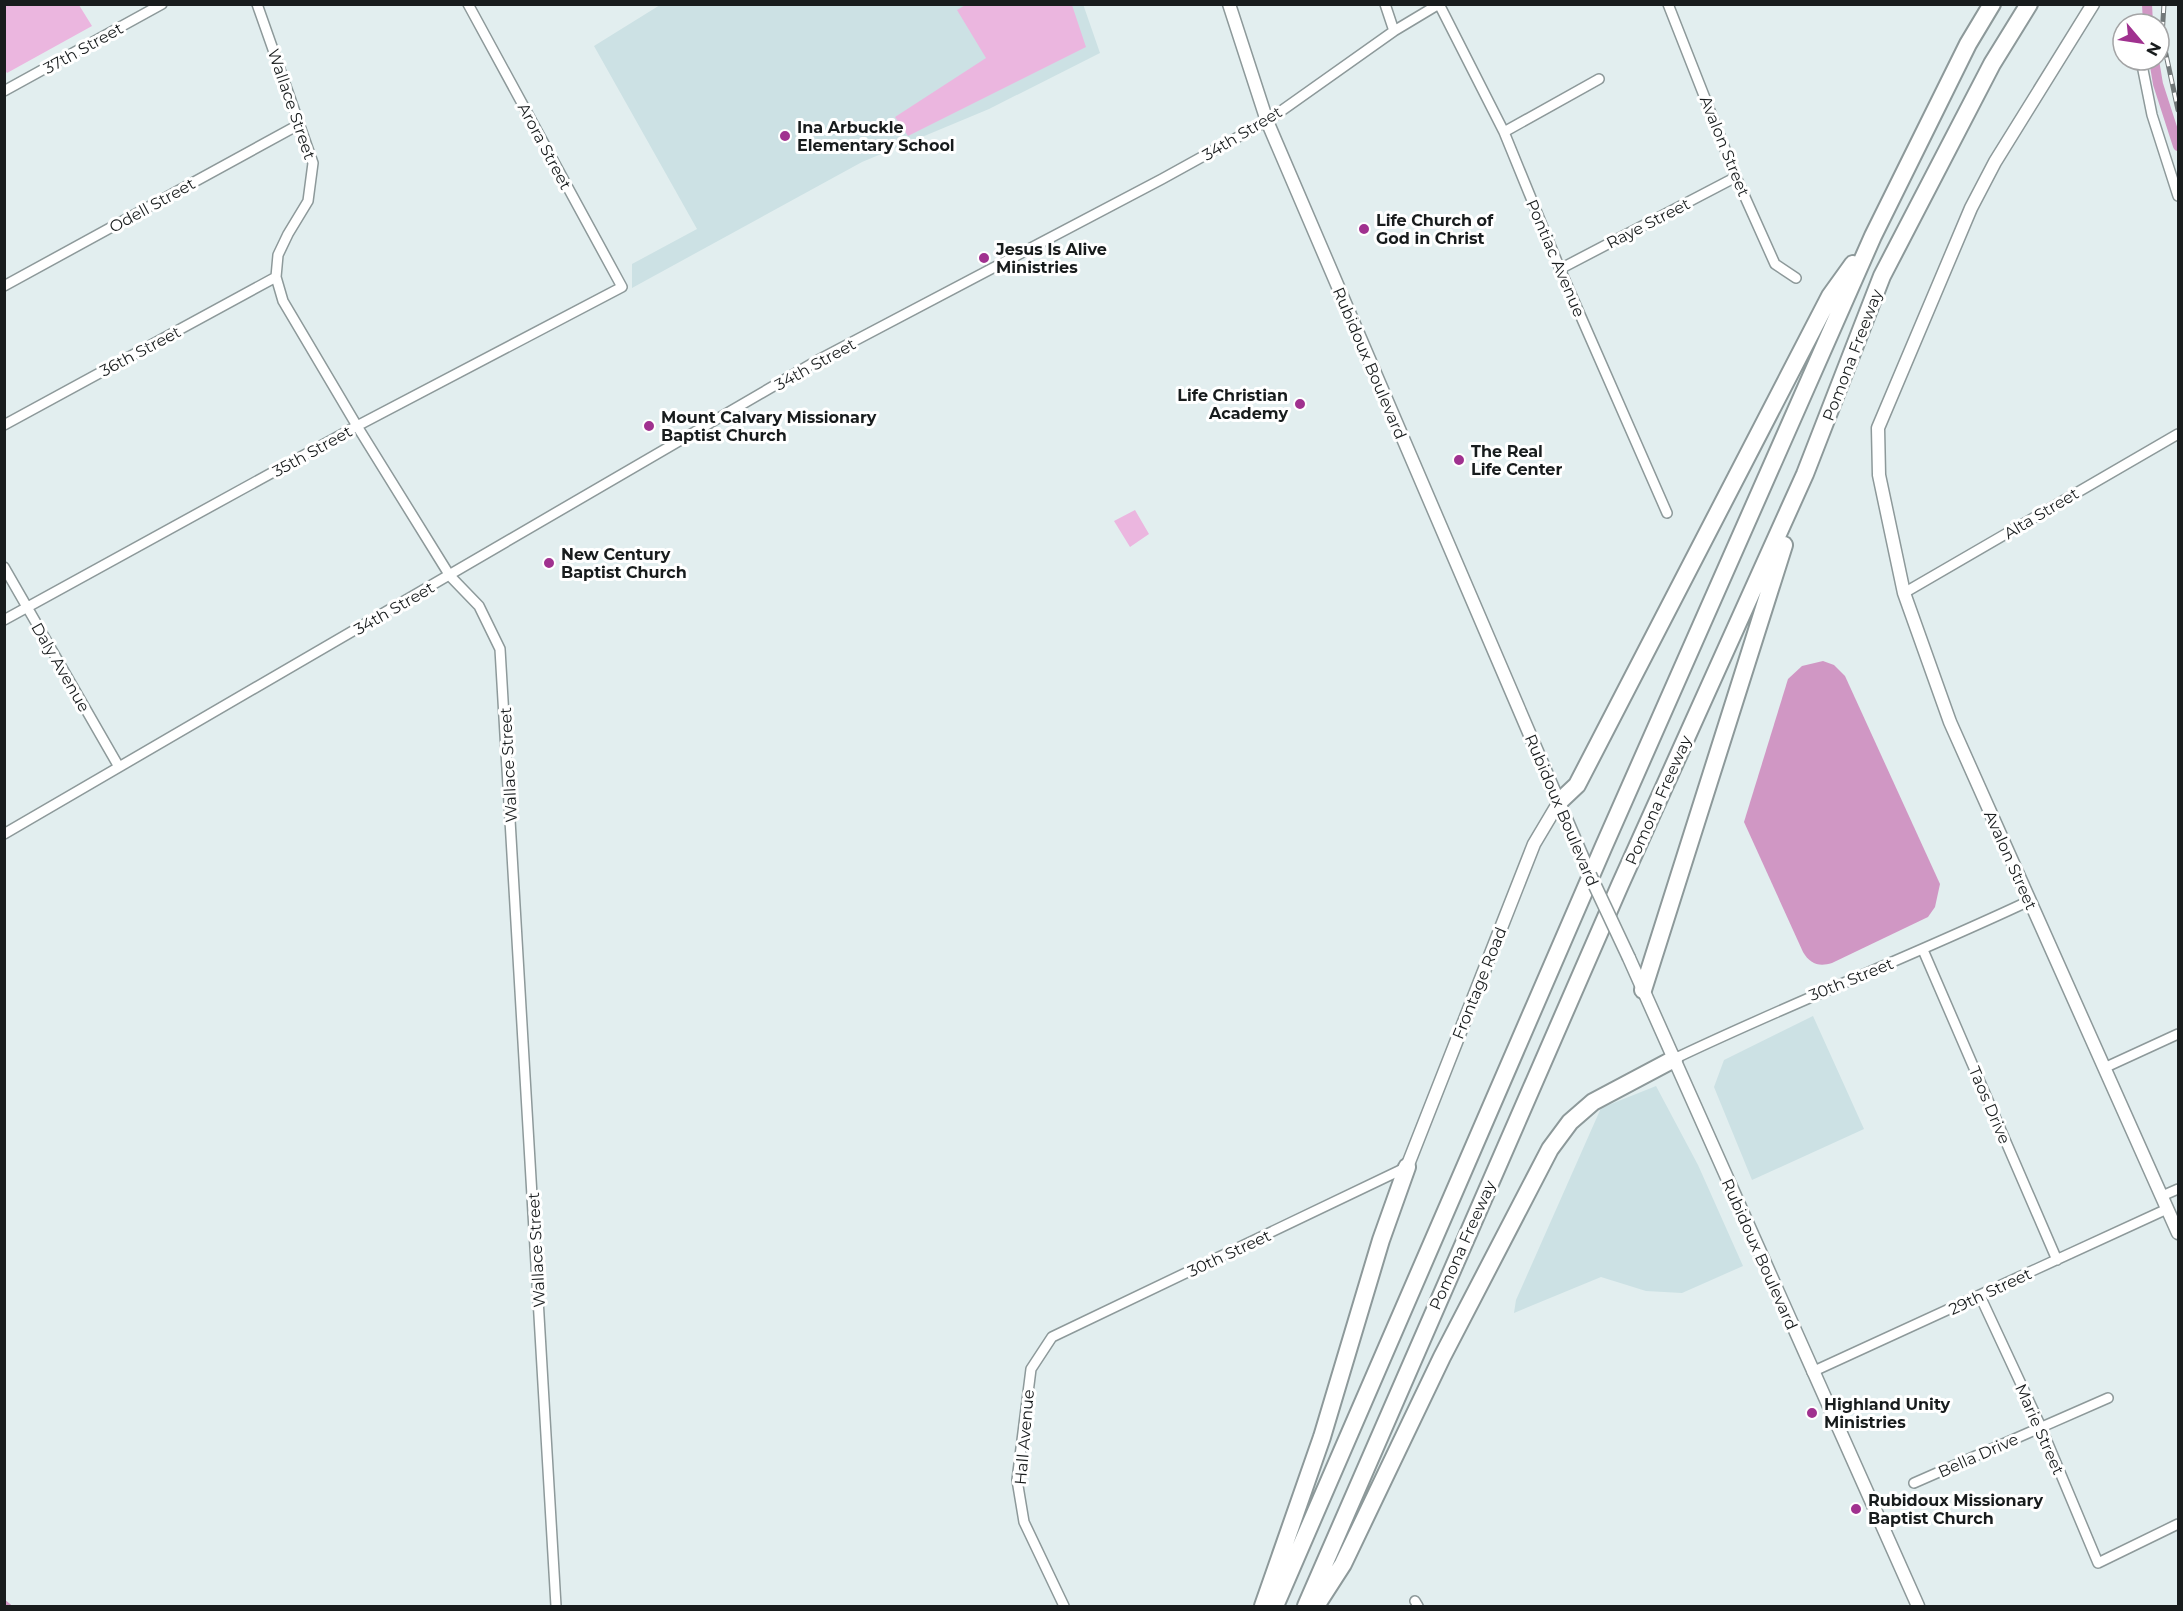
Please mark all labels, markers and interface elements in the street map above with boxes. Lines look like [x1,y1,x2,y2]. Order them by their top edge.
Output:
north arrow [2111,12,2171,72]
street label: 37th Street [40,19,127,78]
text: N [2142,39,2165,59]
street label: Wallace Street [264,46,319,162]
street label: Avalon Street [1696,93,1753,200]
street label: Arora Street [514,100,576,193]
street label: 34th Street [1199,102,1286,165]
place label: Ina Arbuckle Elementary School [797,118,955,155]
marker: Ina Arbuckle Elementary School [778,129,792,143]
street label: Odell Street [106,174,199,237]
street label: Raye Street [1603,194,1694,253]
street label: Pontiac Avenue [1522,197,1589,320]
place label: Life Church of God in Christ [1376,211,1494,248]
marker: Life Church of God in Christ [1357,222,1371,236]
place label: Jesus Is Alive Ministries [995,240,1107,277]
marker: Jesus Is Alive Ministries [977,251,991,265]
street label: Rubidoux Boulevard [1329,284,1410,442]
street label: Pomona Freeway [1819,286,1886,424]
street label: 36th Street [97,322,184,381]
street label: 34th Street [772,334,859,394]
place label: Life Christian Academy [1177,386,1288,423]
marker: Life Christian Academy [1293,397,1307,411]
place label: Mount Calvary Missionary Baptist Church [661,408,877,445]
marker: Mount Calvary Missionary Baptist Church [642,419,656,433]
street label: 35th Street [269,422,356,481]
place label: The Real Life Center [1471,442,1562,479]
marker: The Real Life Center [1452,453,1466,467]
street label: Alta Street [2000,483,2083,543]
place label: New Century Baptist Church [561,545,687,582]
marker: New Century Baptist Church [542,556,556,570]
street label: 34th Street [351,578,438,639]
street label: Daly Avenue [27,619,94,715]
street label: Wallace Street [496,706,521,823]
street label: Rubidoux Boulevard [1521,731,1602,889]
street label: Pomona Freeway [1621,732,1696,868]
street label: Avalon Street [1980,808,2041,913]
street label: Frontage Road [1448,924,1511,1042]
street label: 30th Street [1806,954,1897,1005]
street label: Taos Drive [1965,1064,2014,1147]
street label: Rubidoux Boulevard [1718,1176,1801,1333]
street label: Pomona Freeway [1425,1177,1500,1313]
street label: Wallace Street [524,1191,549,1308]
street label: 30th Street [1185,1226,1274,1281]
street label: 29th Street [1946,1264,2035,1319]
street label: Marie Street [2011,1381,2068,1478]
street label: Hall Avenue [1011,1389,1038,1486]
place label: Highland Unity Ministries [1824,1395,1950,1432]
marker: Highland Unity Ministries [1805,1406,1819,1420]
street label: Bella Drive [1935,1429,2021,1482]
place label: Rubidoux Missionary Baptist Church [1868,1491,2043,1528]
marker: Rubidoux Missionary Baptist Church [1849,1502,1863,1516]

